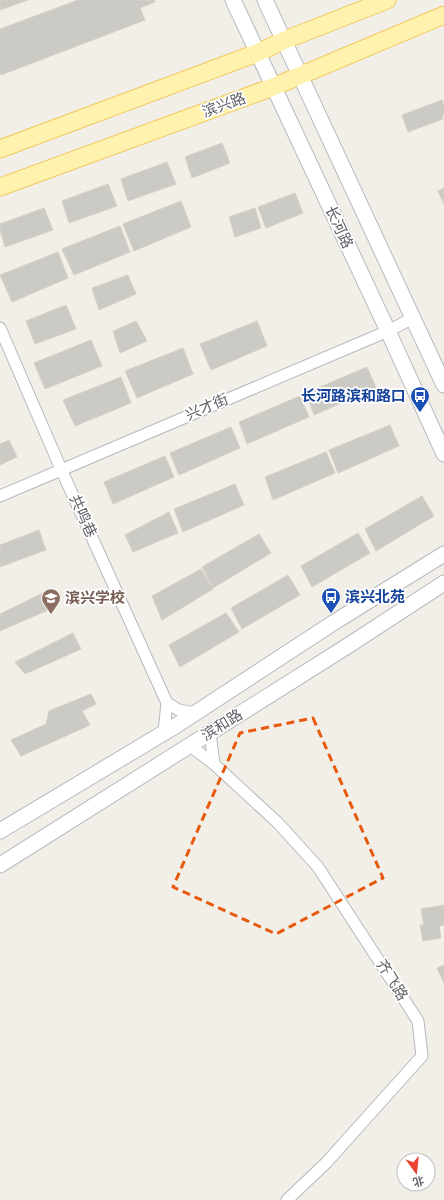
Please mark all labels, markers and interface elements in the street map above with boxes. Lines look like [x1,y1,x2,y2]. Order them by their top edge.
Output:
street label: 滨兴路 [200,89,248,121]
street label: 长河路 [321,203,357,251]
bus stop icon: 长河路滨和路口 [409,385,431,413]
place label: 长河路滨和路口 [301,387,406,405]
street label: 兴才街 [183,390,231,424]
street label: 共鸣巷 [66,492,100,540]
bus stop icon: 滨兴北苑 [320,586,342,614]
school or university icon: 滨兴学校 [40,587,62,615]
place label: 滨兴北苑 [345,588,405,606]
place label: 滨兴学校 [65,589,125,607]
street label: 滨和路 [198,705,246,745]
street label: 齐飞路 [372,956,412,1004]
north arrow [396,1152,436,1192]
text: 北 [411,1173,425,1189]

